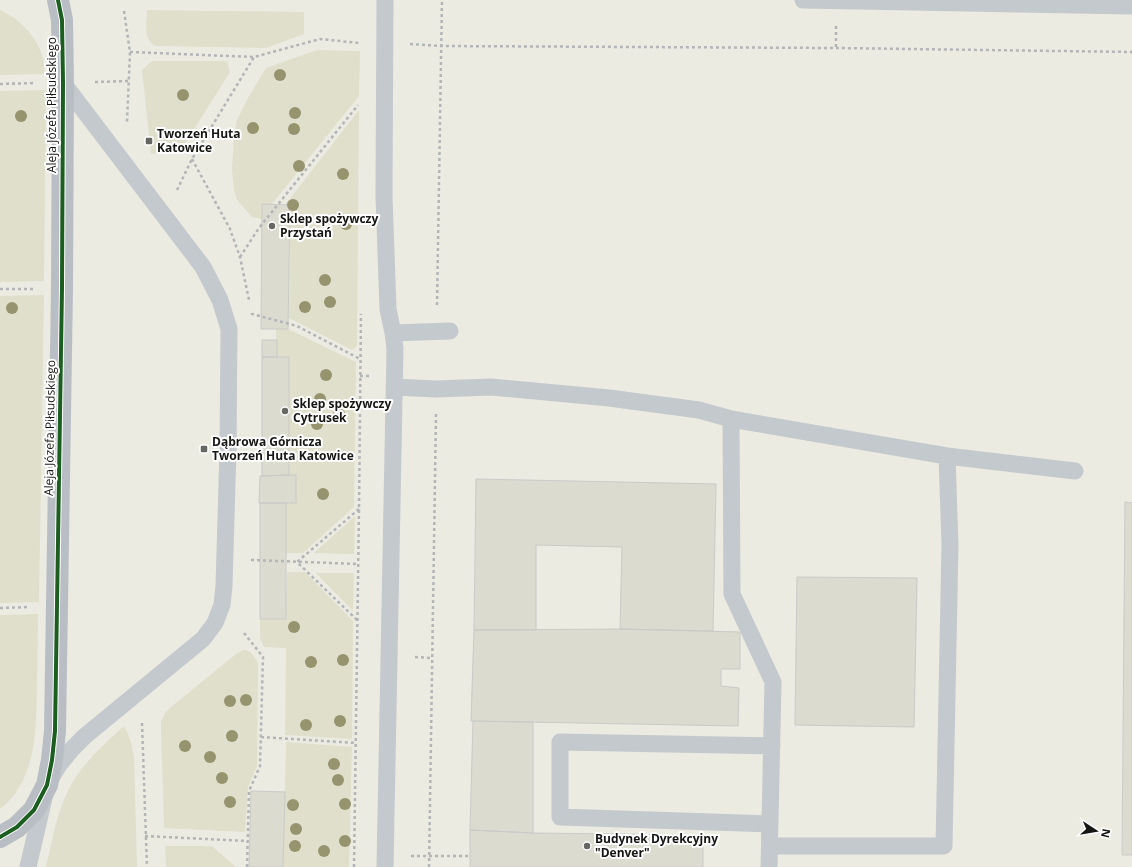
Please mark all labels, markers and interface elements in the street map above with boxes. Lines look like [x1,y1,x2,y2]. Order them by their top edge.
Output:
street label: Aleja Józefa Piłsudskiego [43,37,60,173]
place label: Tworzeń Huta Katowice [157,125,241,156]
marker: Tworzeń Huta Katowice [144,136,154,146]
place label: Sklep spożywczy Przystań [280,210,378,241]
marker: Sklep spożywczy Przystań [267,221,277,231]
street label: Aleja Józefa Piłsudskiego [40,360,59,496]
place label: Sklep spożywczy Cytrusek [293,395,391,426]
marker: Sklep spożywczy Cytrusek [280,406,290,416]
place label: Dąbrowa Górnicza Tworzeń Huta Katowice [212,433,354,464]
marker: Dąbrowa Górnicza Tworzeń Huta Katowice [199,444,209,454]
north arrow [1076,811,1116,851]
text: N [1098,827,1115,839]
place label: Budynek Dyrekcyjny "Denver" [595,830,718,861]
marker: Budynek Dyrekcyjny "Denver" [582,841,592,851]

